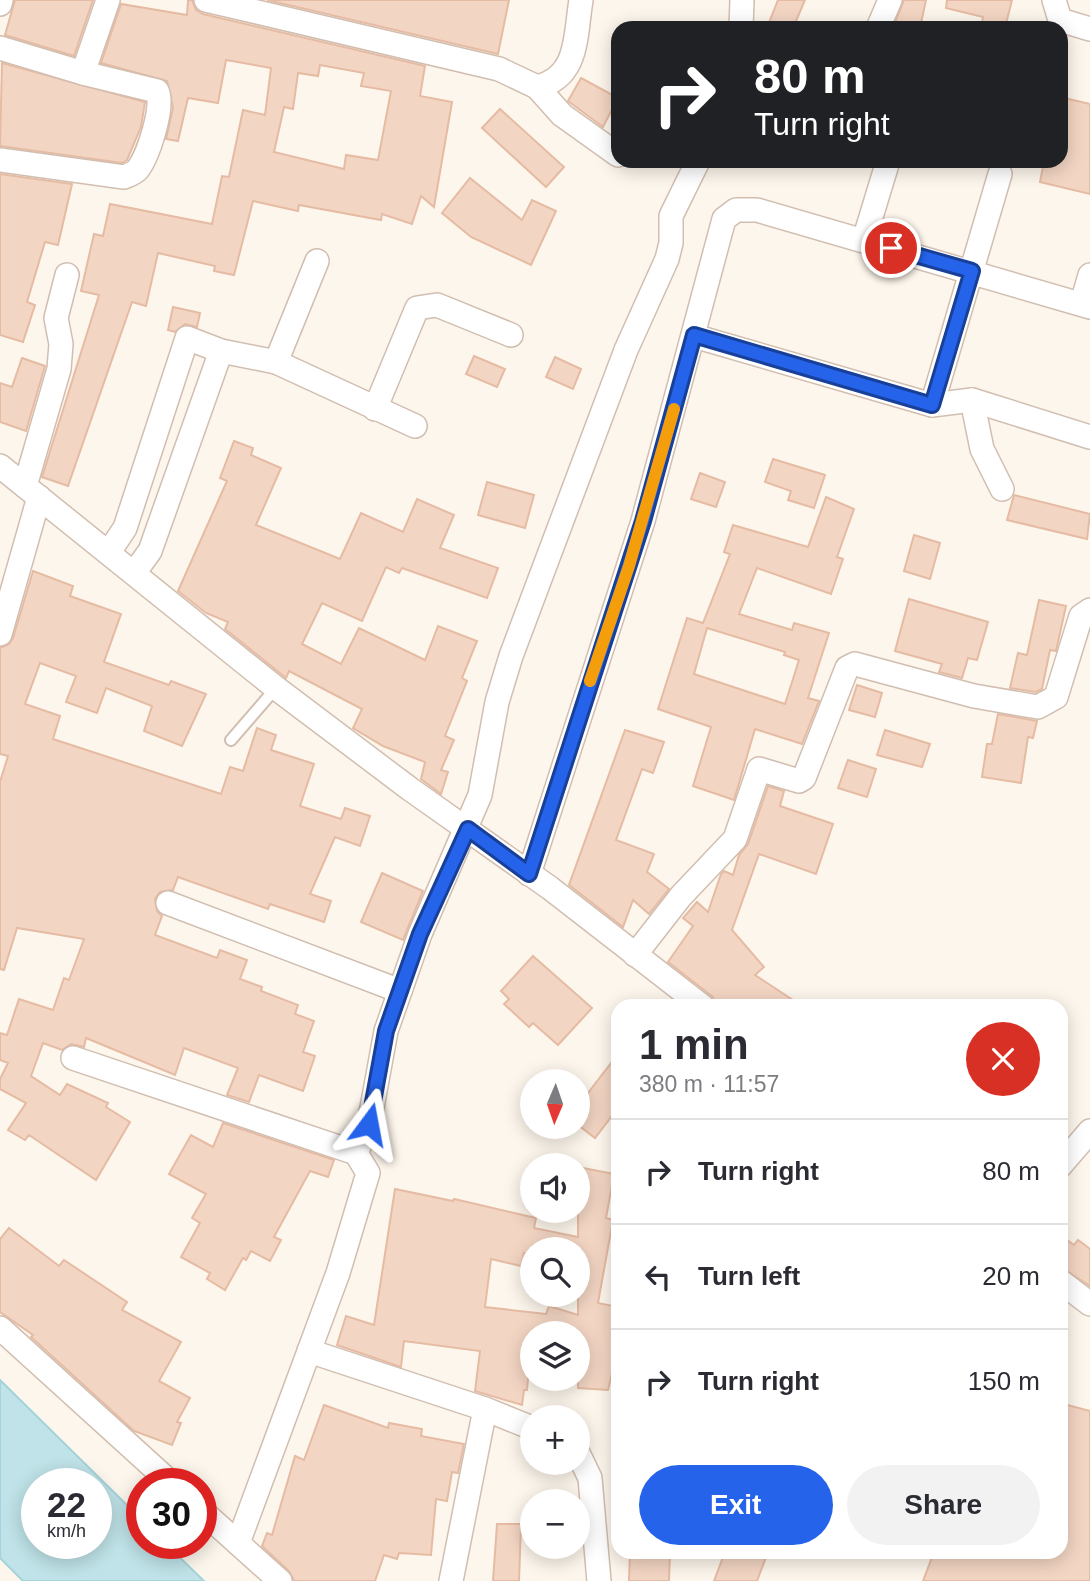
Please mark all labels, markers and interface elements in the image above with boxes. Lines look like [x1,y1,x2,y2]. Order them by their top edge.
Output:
icon: right [639,49,730,140]
text: 80 m [754,49,866,103]
text: Turn right [754,106,890,142]
pin [861,218,921,278]
icon: arrive [872,229,910,267]
text: 1 min [639,1021,749,1068]
button: close [966,1022,1040,1096]
north arrow [520,1069,590,1139]
map controls [520,1069,590,1559]
text: 380 m · 11:57 [639,1071,779,1097]
position arrow [332,1087,406,1161]
button: sound [520,1153,590,1223]
icon: right [639,1153,677,1191]
text: Turn right [698,1156,819,1186]
text: 80 m [982,1156,1040,1186]
button: search [520,1237,590,1307]
icon: left [639,1258,677,1296]
text: Turn left [698,1261,800,1291]
text: 20 m [982,1261,1040,1291]
button: layers [520,1321,590,1391]
icon: right [639,1363,677,1401]
text: Turn right [698,1366,819,1396]
text: 150 m [968,1366,1040,1396]
button: + [520,1405,590,1475]
button: Exit [639,1465,833,1545]
button: Share [847,1465,1040,1545]
speed limit sign: 30 [126,1468,217,1559]
text: 22 [47,1485,86,1524]
button: − [520,1489,590,1559]
text: km/h [47,1521,86,1541]

